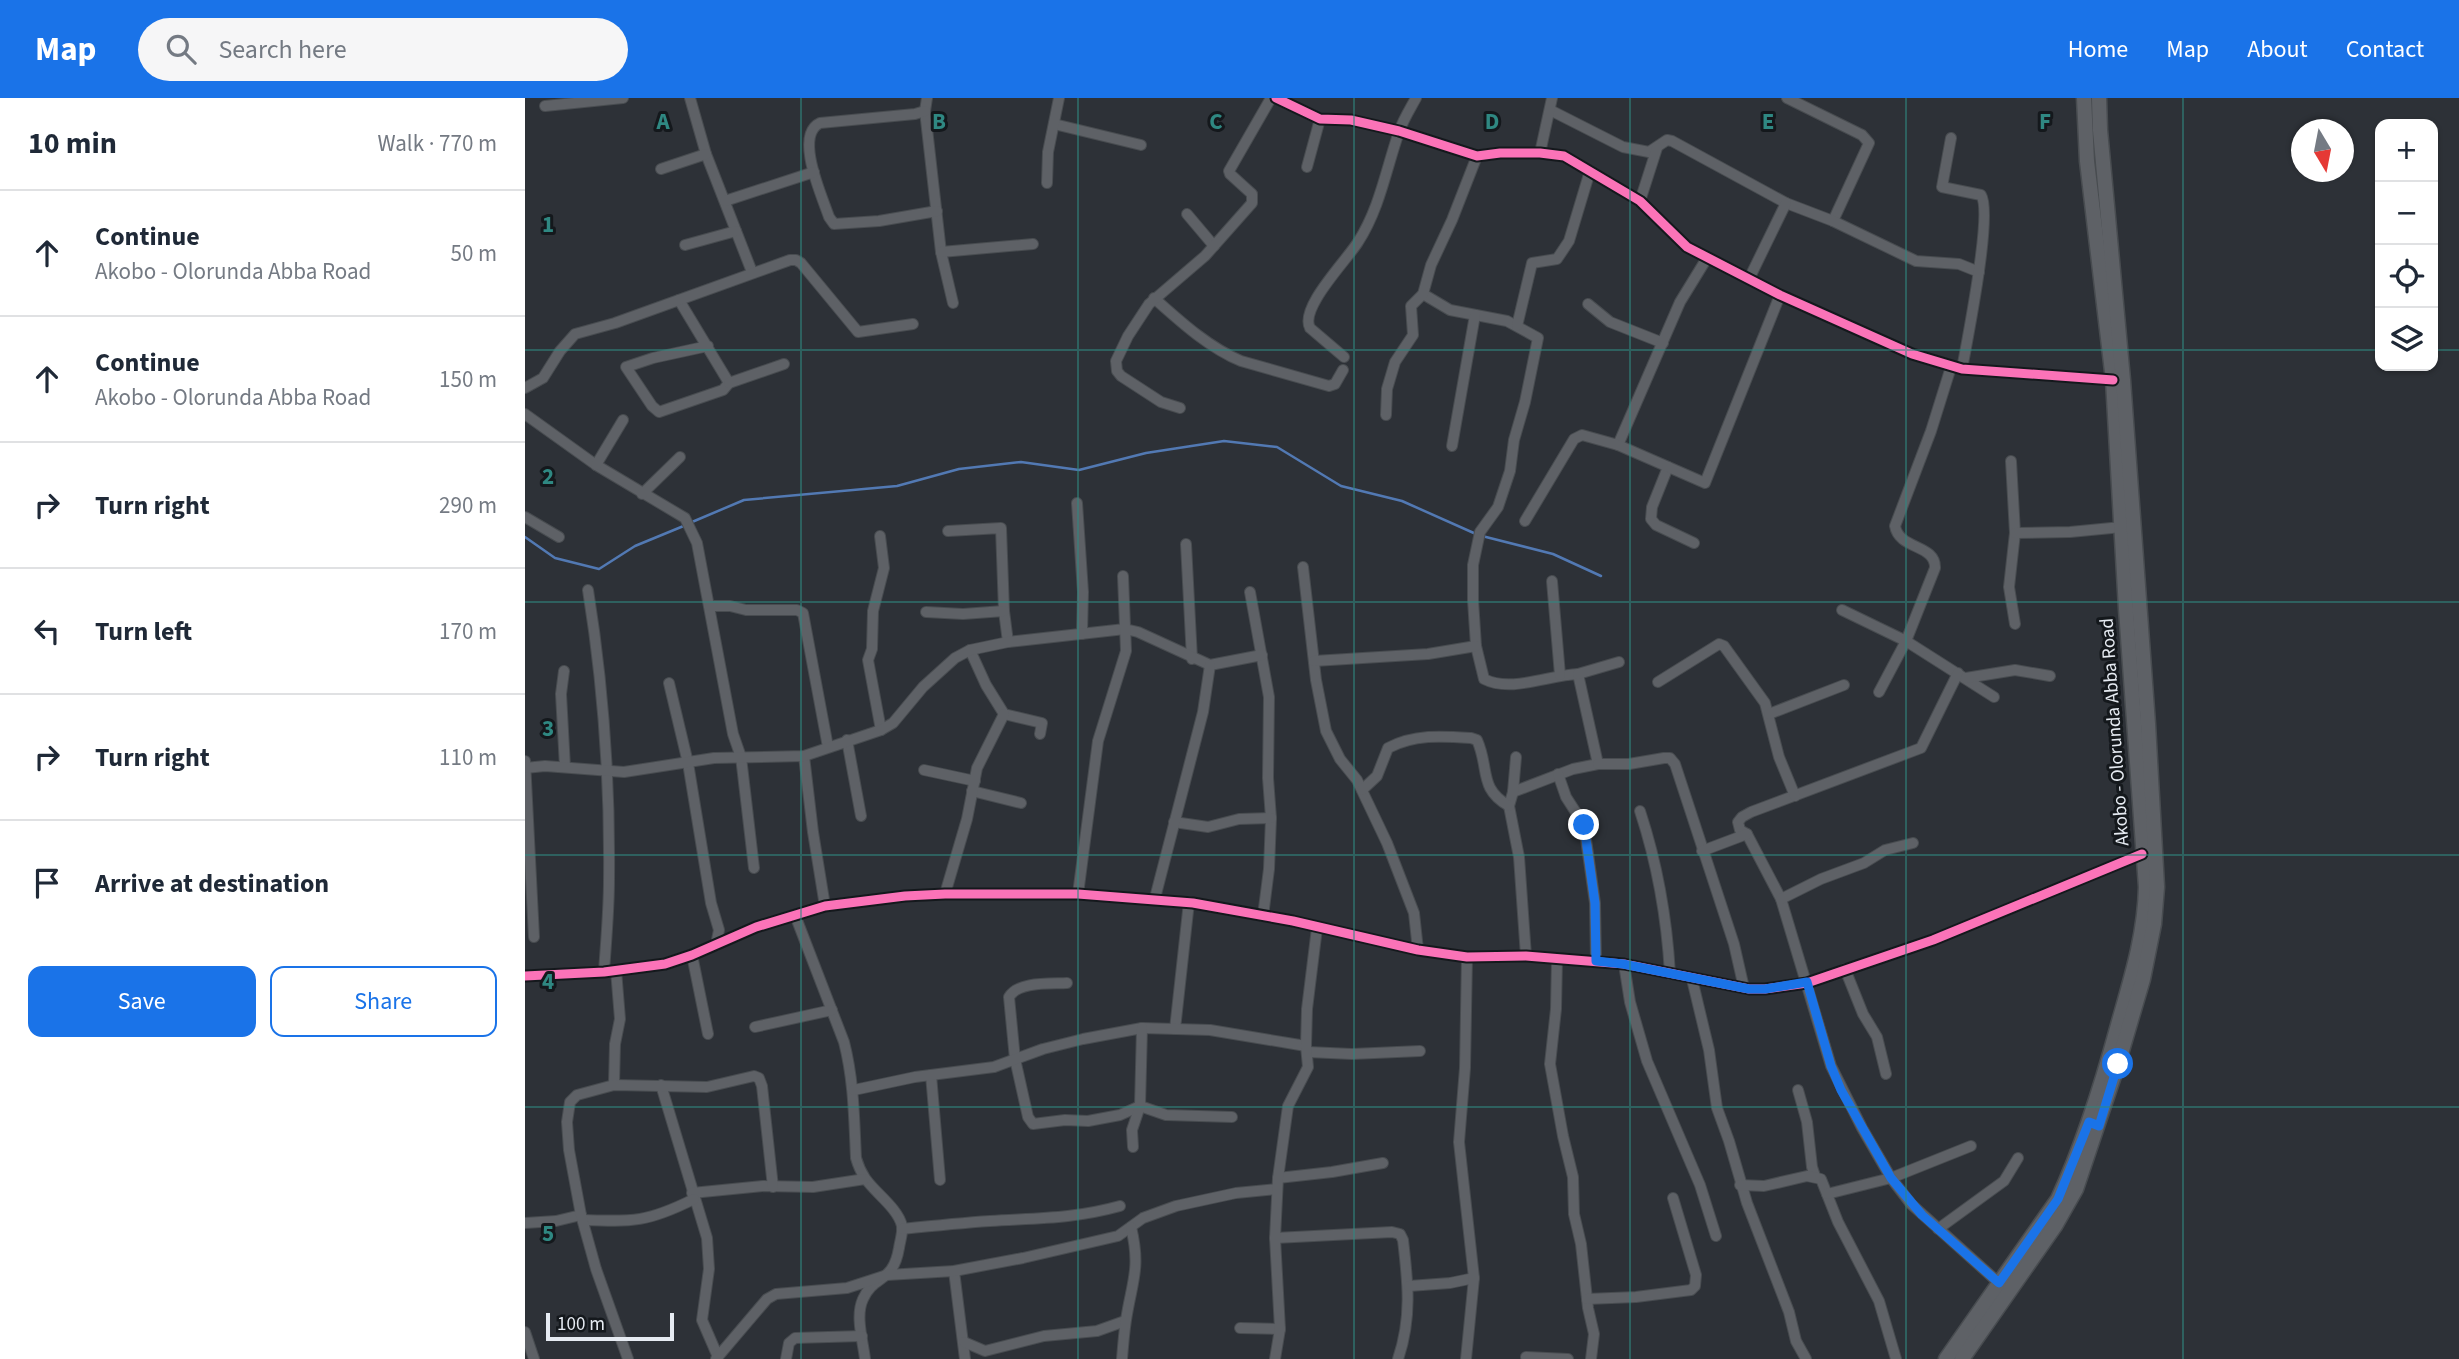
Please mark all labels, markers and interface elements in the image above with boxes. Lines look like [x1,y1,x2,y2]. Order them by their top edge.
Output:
search box [138,18,628,81]
text: Map [35,26,96,73]
icon: search [162,30,200,68]
text: Search here [218,31,347,68]
text: Home [2068,32,2128,67]
text: Map [2166,32,2209,67]
text: About [2247,32,2308,67]
text: Contact [2346,32,2424,67]
text: A [655,105,670,138]
text: B [932,105,946,138]
text: C [1209,105,1223,138]
text: D [1485,105,1499,138]
text: E [1762,105,1774,138]
text: F [2039,105,2051,138]
north arrow [2291,119,2354,182]
map controls [2375,119,2438,371]
button: + [2375,119,2438,182]
text: 10 min [28,122,117,165]
text: Walk · 770 m [378,127,497,160]
button: − [2375,182,2438,245]
text: 1 [542,208,554,241]
text: Continue [95,218,200,255]
icon: ahead [28,234,66,272]
text: 50 m [450,237,497,270]
button: locate [2375,245,2438,308]
text: Akobo - Olorunda Abba Road [95,255,371,288]
button: layers [2375,308,2438,371]
text: Continue [95,344,200,381]
icon: ahead [28,360,66,398]
text: 150 m [439,363,497,396]
text: Akobo - Olorunda Abba Road [95,381,371,414]
text: 2 [542,460,554,493]
icon: right [28,486,66,524]
text: Turn right [95,487,210,524]
text: 290 m [439,489,497,522]
icon: left [28,612,66,650]
text: Turn left [95,613,192,650]
text: 170 m [439,615,497,648]
street label: Akobo - Olorunda Abba Road [2094,617,2136,847]
text: 3 [542,712,554,745]
icon: right [28,738,66,776]
text: Turn right [95,739,210,776]
text: 110 m [439,741,497,774]
route end [1568,809,1599,840]
icon: arrive [28,864,66,902]
text: Arrive at destination [95,865,329,902]
text: 4 [542,965,554,998]
button: Save [28,966,256,1037]
button: Share [270,966,497,1037]
route start [2102,1048,2133,1079]
text: 5 [542,1217,554,1250]
scale bar [546,1310,674,1342]
text: 100 m [557,1311,605,1338]

